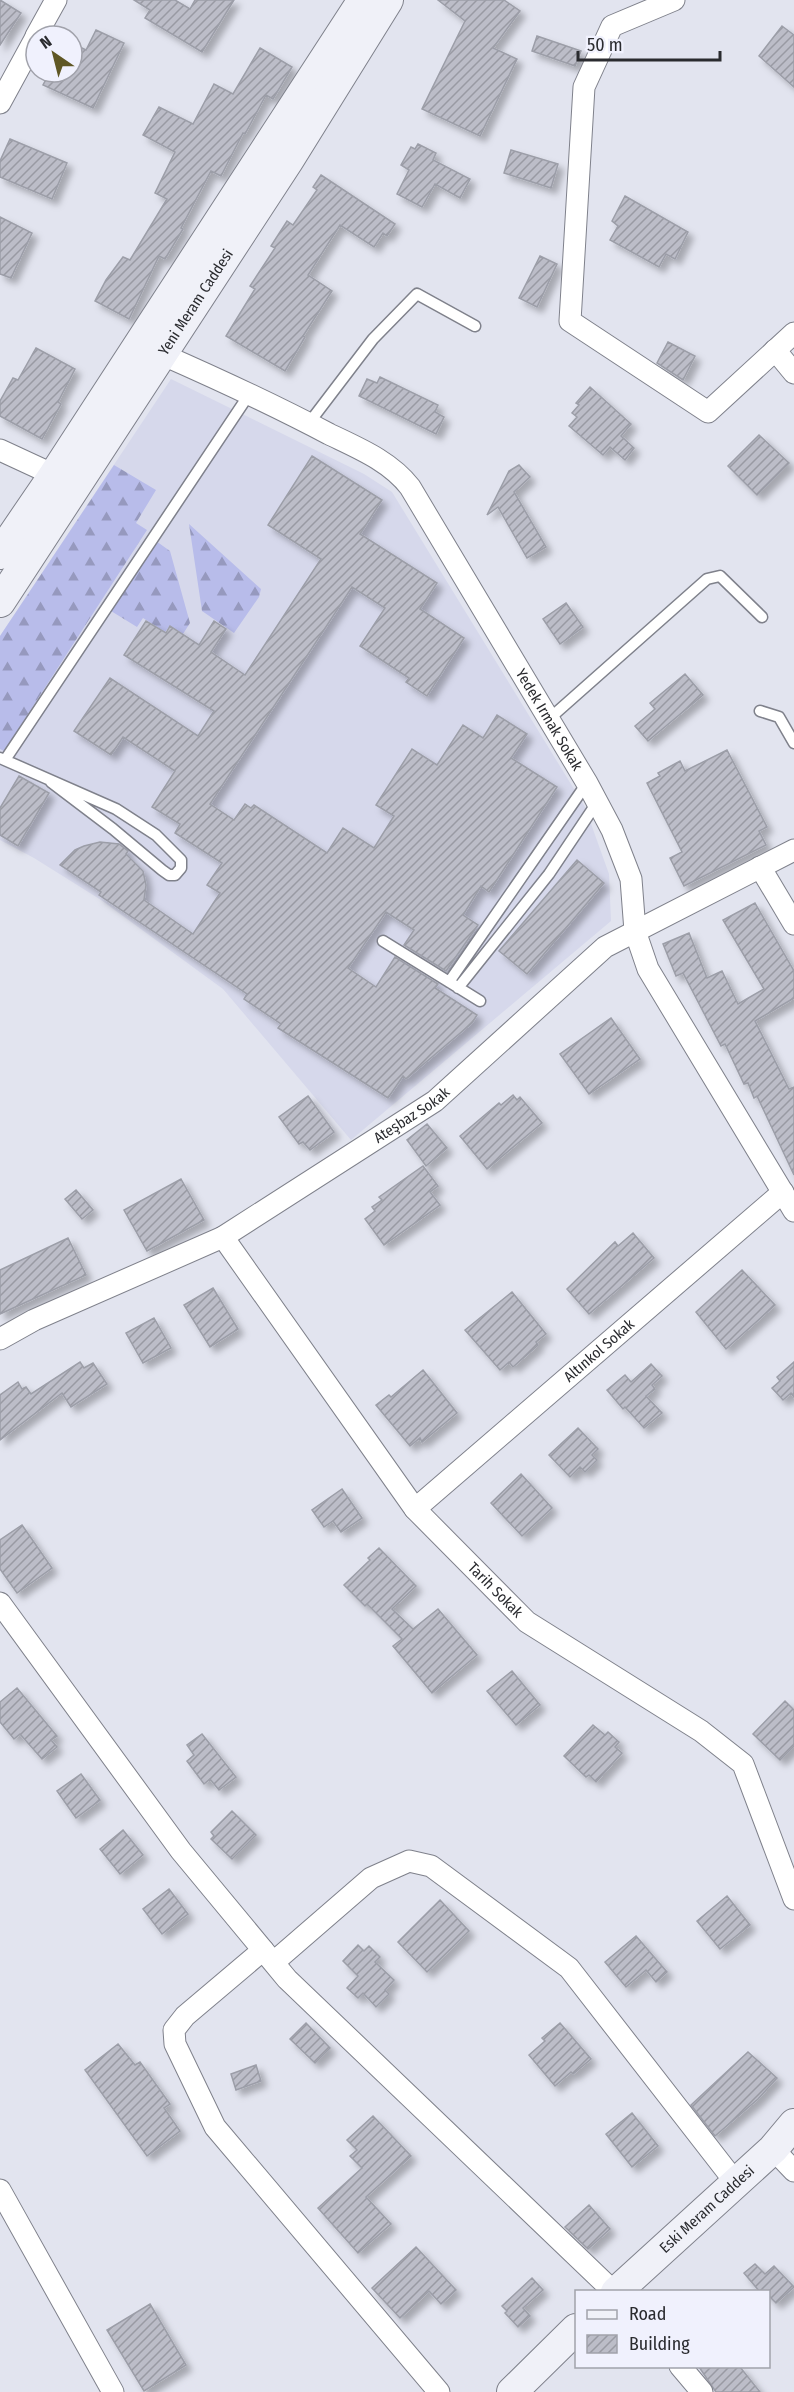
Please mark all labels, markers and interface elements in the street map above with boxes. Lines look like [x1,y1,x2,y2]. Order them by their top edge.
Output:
north arrow [24,24,84,84]
scale bar [578,24,720,62]
text: N [36,32,55,53]
text: 50 m [587,34,623,56]
street label: Yeni Meram Caddesi [155,246,237,359]
street label: Yedek Irmak Sokak [512,666,586,774]
street label: Ateşbaz Sokak [370,1083,453,1147]
street label: Altınkol Sokak [560,1315,638,1386]
street label: Tarih Sokak [464,1559,527,1621]
street label: Eski Meram Caddesi [656,2162,758,2257]
legend [575,2290,770,2368]
text: Road [629,2303,666,2325]
text: Building [629,2333,690,2355]

